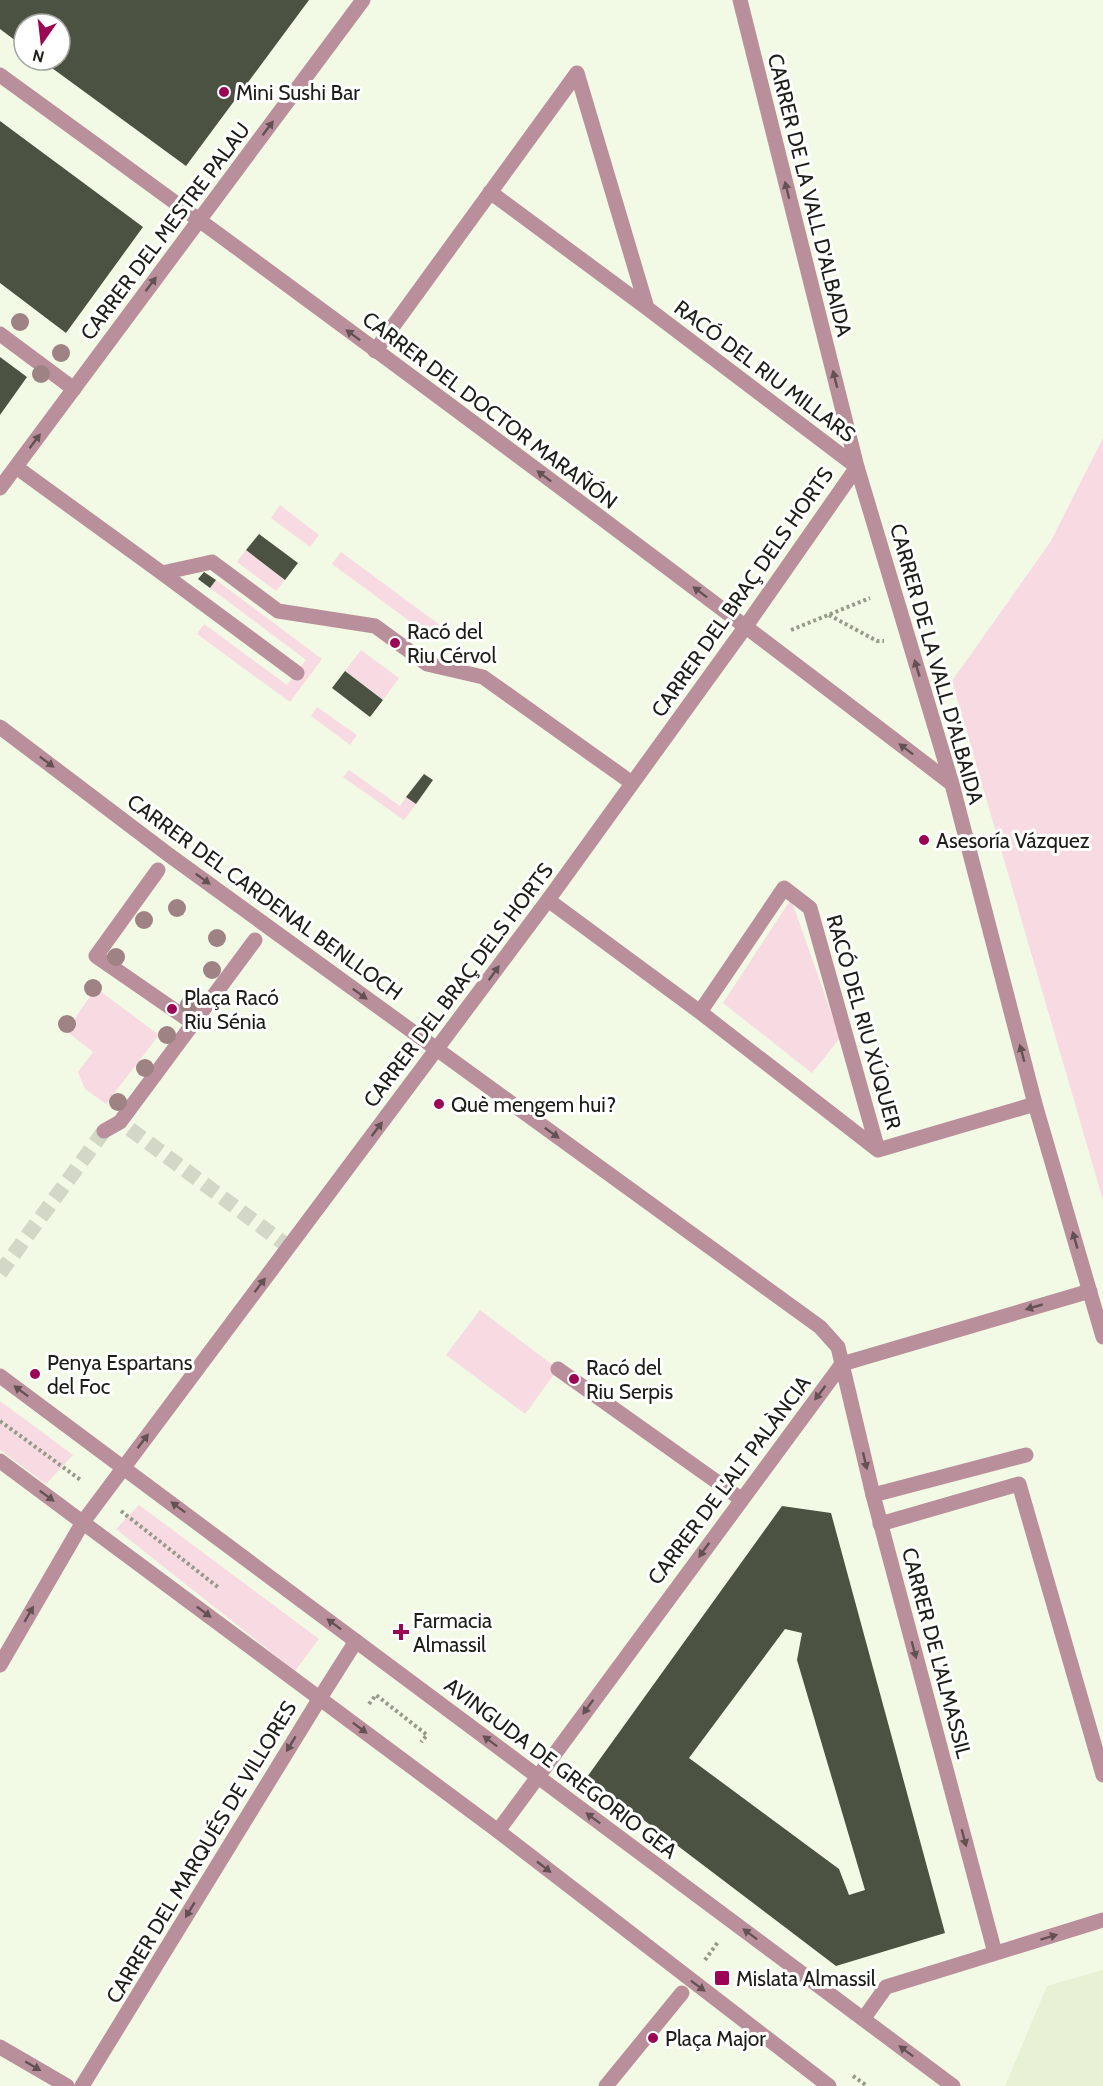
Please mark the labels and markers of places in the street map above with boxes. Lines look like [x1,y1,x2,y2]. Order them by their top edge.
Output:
place label: Mini Sushi Bar [236,80,360,105]
marker: Mini Sushi Bar [217,85,231,99]
place label: Racó del Riu Cérvol [407,619,496,668]
marker: Racó del Riu Cérvol [388,636,402,650]
place label: Asesoría Vázquez [936,828,1090,853]
marker: Asesoría Vázquez [917,833,931,847]
place label: Plaça Racó Riu Sénia [184,985,279,1034]
marker: Plaça Racó Riu Sénia [165,1002,179,1016]
place label: Què mengem hui? [451,1092,616,1117]
marker: Què mengem hui? [432,1097,446,1111]
place label: Penya Espartans del Foc [47,1350,193,1399]
place label: Racó del Riu Serpis [586,1355,673,1404]
marker: Penya Espartans del Foc [28,1367,42,1381]
marker: Racó del Riu Serpis [567,1372,581,1386]
place label: Farmacia Almassil [413,1608,492,1657]
marker: Farmacia Almassil [394,1625,408,1639]
place label: Mislata Almassil [736,1966,876,1991]
marker: Mislata Almassil [713,1969,731,1987]
place label: Plaça Major [665,2026,766,2052]
marker: Plaça Major [646,2031,660,2045]

